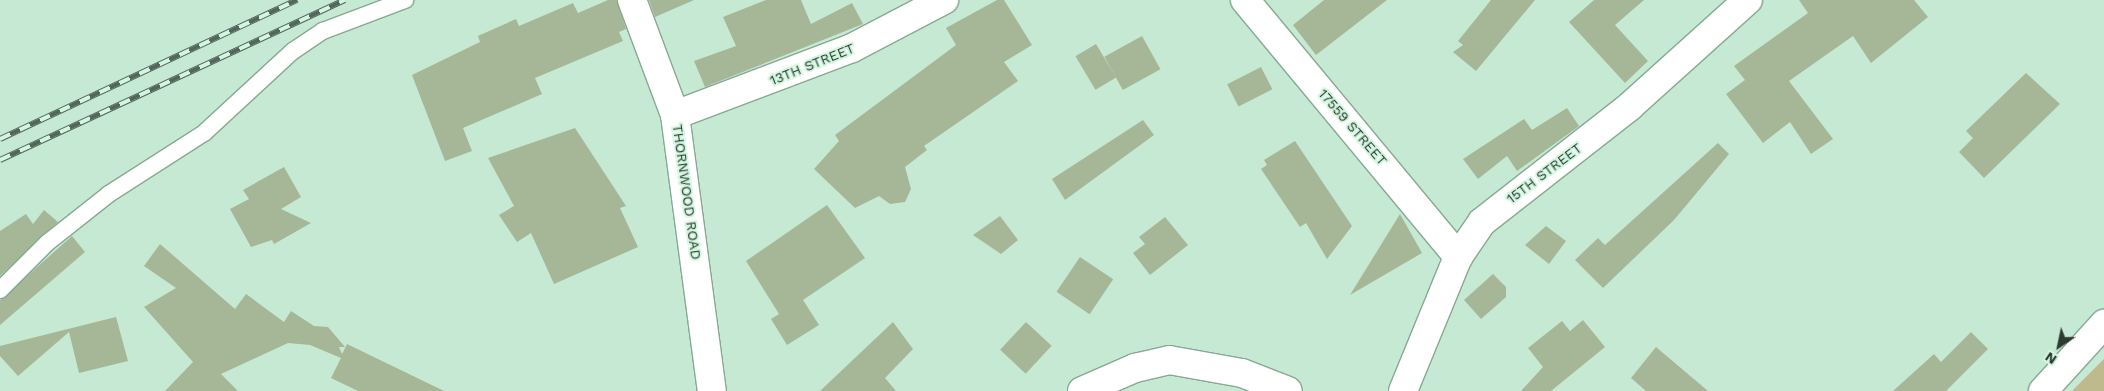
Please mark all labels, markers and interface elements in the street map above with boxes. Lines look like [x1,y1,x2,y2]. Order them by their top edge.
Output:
street label: 13TH STREET [767,39,857,89]
street label: 17559 STREET [1315,85,1391,169]
street label: THORNWOOD ROAD [669,123,705,261]
street label: 15TH STREET [1503,139,1585,207]
north arrow [2034,321,2084,371]
text: N [2042,349,2059,368]

